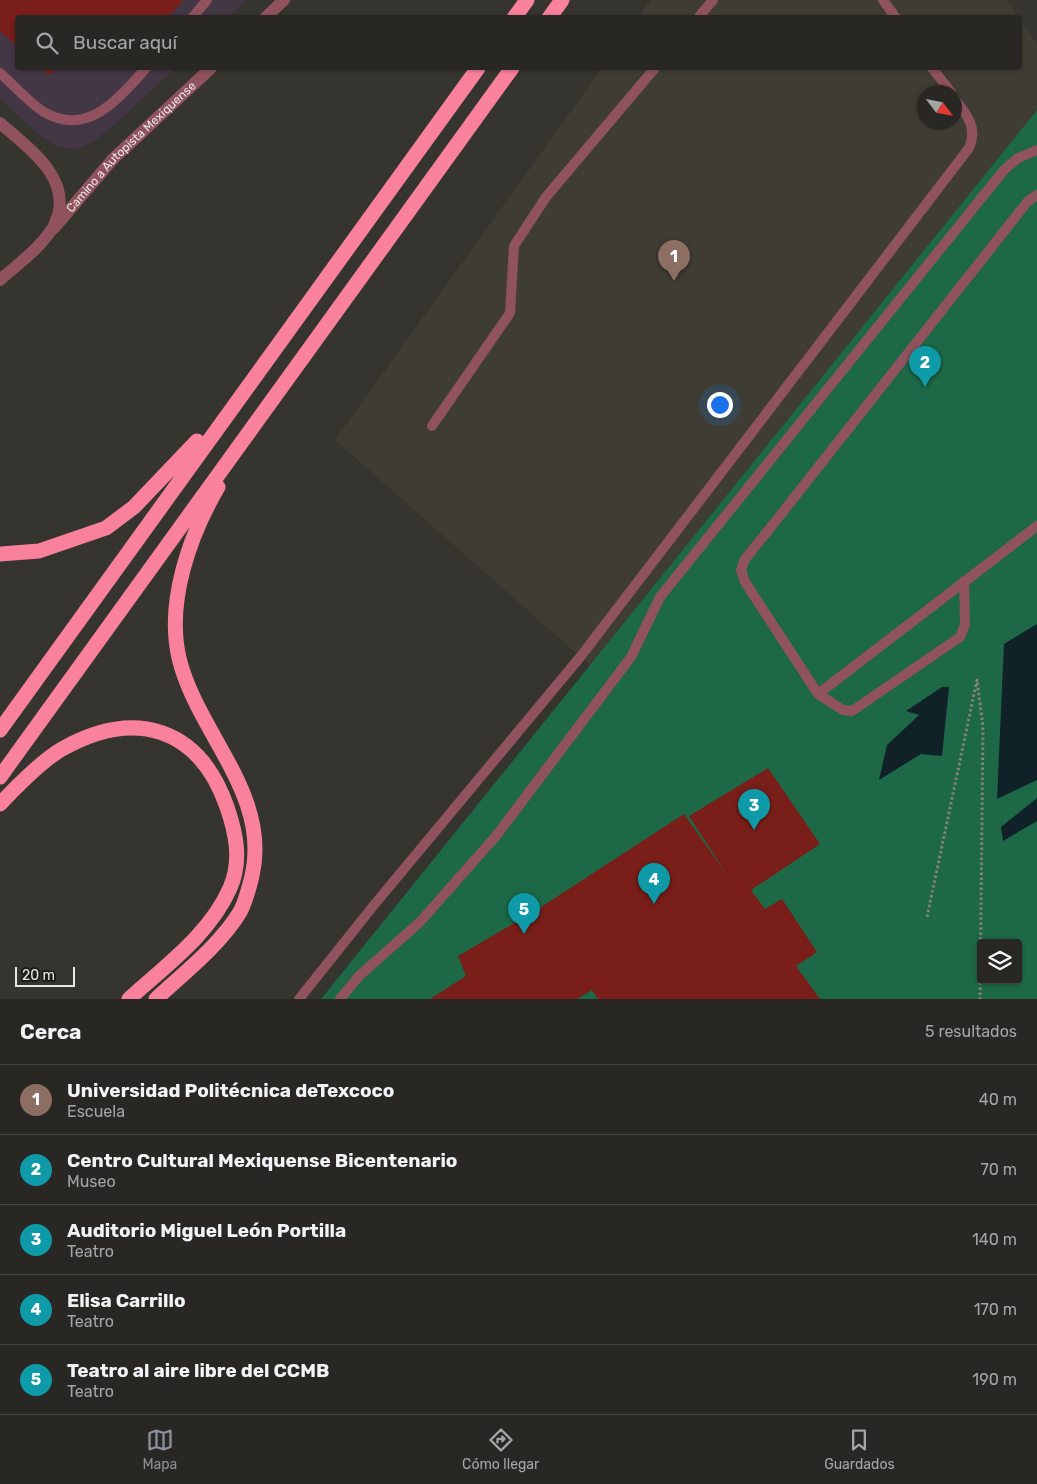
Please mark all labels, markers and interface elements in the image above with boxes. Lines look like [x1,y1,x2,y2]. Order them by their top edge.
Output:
search box [15,15,1022,70]
icon: search [33,29,61,57]
text: Buscar aquí [73,31,177,54]
street label: Camino a Autopista Mexiquense [63,78,199,215]
north arrow [917,85,962,130]
pin: 1 [658,240,690,281]
pin: 2 [909,346,941,387]
your location [707,392,733,418]
pin: 3 [738,789,770,830]
pin: 4 [638,863,670,904]
pin: 5 [508,893,540,934]
map controls [977,939,1022,984]
button: layers [977,939,1022,984]
scale bar [15,964,75,987]
text: 20 m [22,967,55,984]
text: Cerca [20,1019,81,1044]
text: 5 resultados [925,1022,1017,1041]
text: Universidad Politécnica deTexcoco [67,1079,394,1102]
text: 1 [32,1090,40,1109]
text: 40 m [979,1090,1017,1109]
text: Escuela [67,1102,125,1121]
text: Centro Cultural Mexiquense Bicentenario [67,1149,457,1172]
text: 2 [31,1160,41,1179]
text: 70 m [980,1160,1017,1179]
text: Museo [67,1172,116,1191]
text: Auditorio Miguel León Portilla [67,1219,346,1242]
text: 3 [31,1230,41,1249]
text: 140 m [972,1230,1017,1249]
text: Teatro [67,1242,114,1261]
text: Elisa Carrillo [67,1289,186,1312]
text: 4 [31,1300,41,1319]
text: 170 m [974,1300,1017,1319]
text: Teatro [67,1312,114,1331]
text: Teatro al aire libre del CCMB [67,1359,329,1382]
text: 5 [31,1370,41,1389]
text: 190 m [972,1370,1017,1389]
text: Teatro [67,1382,114,1401]
tab: Mapa [142,1426,177,1473]
tab: Cómo llegar [462,1426,539,1473]
tab: Guardados [824,1426,895,1473]

